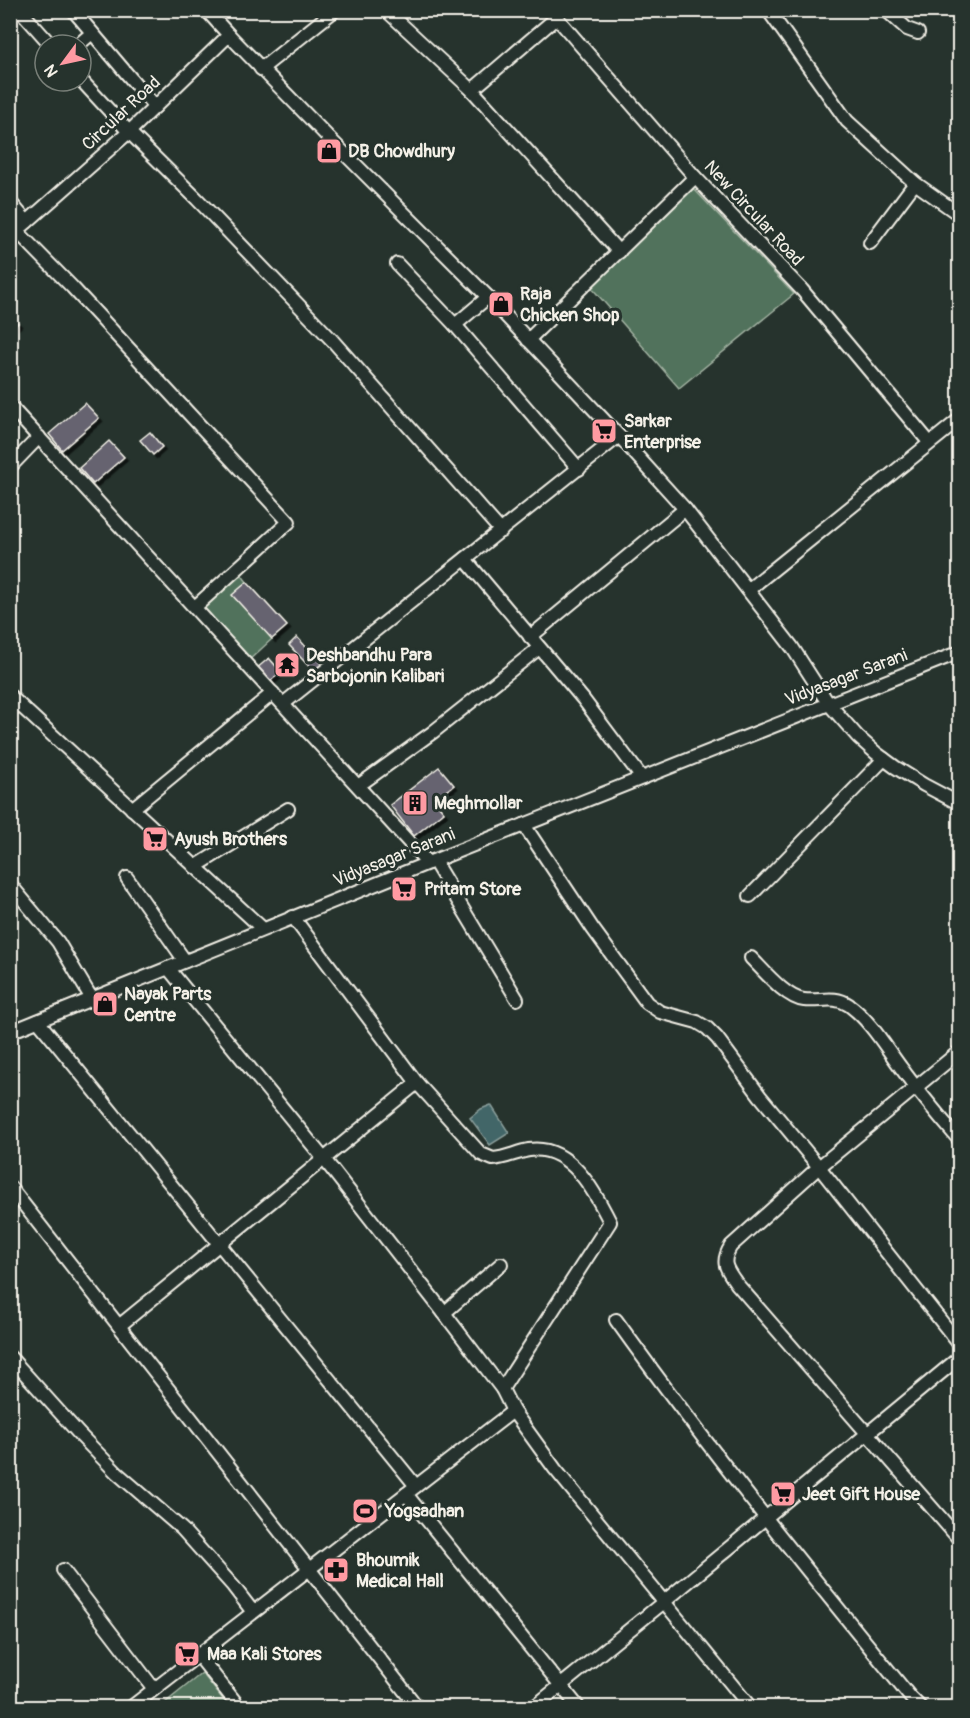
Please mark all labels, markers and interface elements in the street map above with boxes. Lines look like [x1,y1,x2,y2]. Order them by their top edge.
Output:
north arrow [33,33,93,93]
text: N [40,60,63,81]
street label: Circular Road [77,71,165,156]
shop icon: DB Chowdhury [314,136,344,166]
place label: DB Chowdhury [348,140,455,163]
street label: New Circular Road [699,156,809,271]
place label: Raja Chicken Shop [520,283,620,327]
shop icon: Raja Chicken Shop [486,289,516,319]
place label: Sarkar Enterprise [624,410,702,454]
supermarket icon: Sarkar Enterprise [589,416,619,446]
place label: Deshbandhu Para Sarbojonin Kalibari [306,644,444,688]
street label: Vidyasagar Sarani [782,644,911,711]
temple icon: Deshbandhu Para Sarbojonin Kalibari [272,650,302,680]
building icon: Meghmollar [400,788,430,818]
place label: Meghmollar [434,792,523,815]
street label: Vidyasagar Sarani [330,823,459,892]
supermarket icon: Ayush Brothers [140,824,170,854]
place label: Ayush Brothers [174,828,288,851]
supermarket icon: Pritam Store [389,874,419,904]
place label: Pritam Store [424,878,522,901]
place label: Nayak Parts Centre [124,983,212,1027]
shop icon: Nayak Parts Centre [90,989,120,1019]
supermarket icon: Jeet Gift House [768,1479,798,1509]
place label: Jeet Gift House [802,1483,921,1506]
sports icon: Yogsadhan [350,1496,380,1526]
place label: Yogsadhan [384,1500,464,1523]
place label: Bhoumik Medical Hall [356,1549,444,1593]
pharmacy icon: Bhoumik Medical Hall [321,1555,351,1585]
supermarket icon: Maa Kali Stores [172,1639,202,1669]
place label: Maa Kali Stores [207,1643,323,1666]

